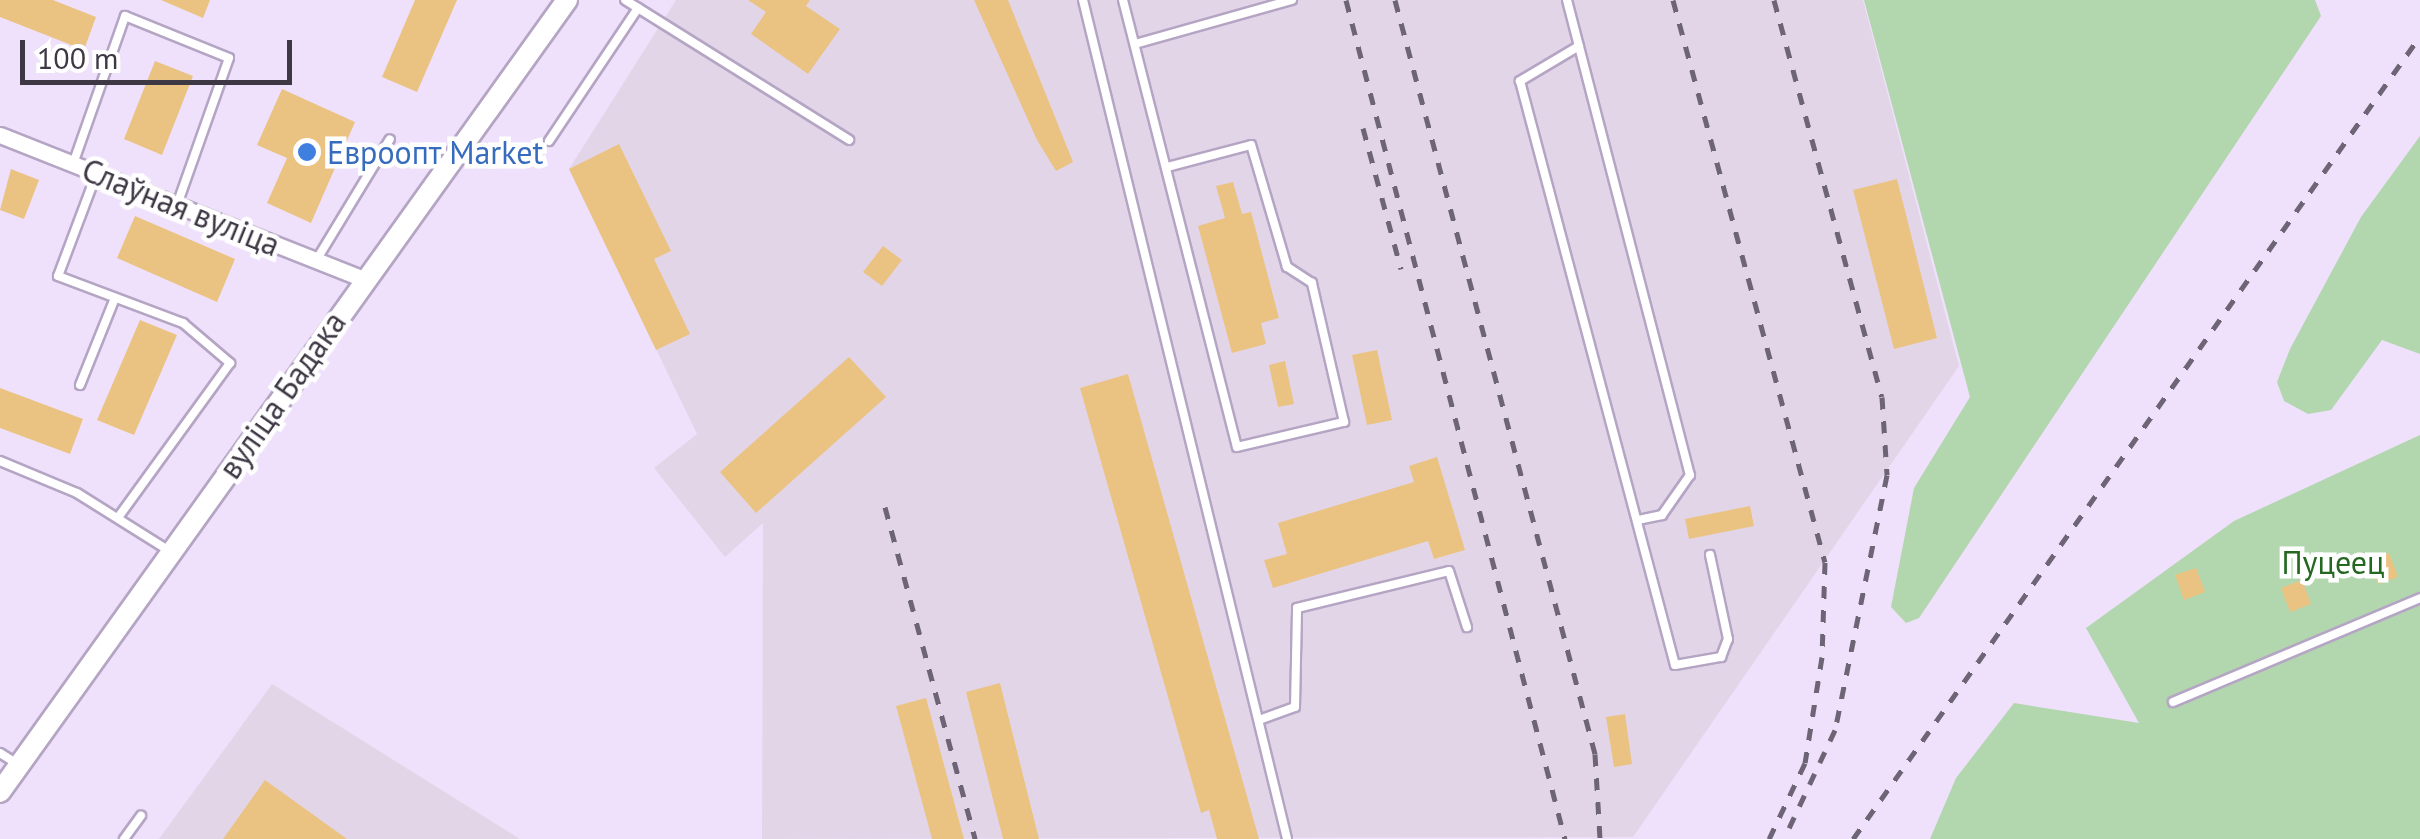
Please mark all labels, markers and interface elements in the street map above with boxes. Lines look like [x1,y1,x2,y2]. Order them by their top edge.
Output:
scale bar [25,20,298,82]
text: 100 m [37,38,118,77]
place label: Евроопт Market [327,133,544,171]
marker: Евроопт Market [296,141,318,163]
street label: Слаўная вуліца [77,150,285,264]
street label: вуліца Бадака [210,304,354,486]
park label: Пуцеец [2281,543,2385,581]

